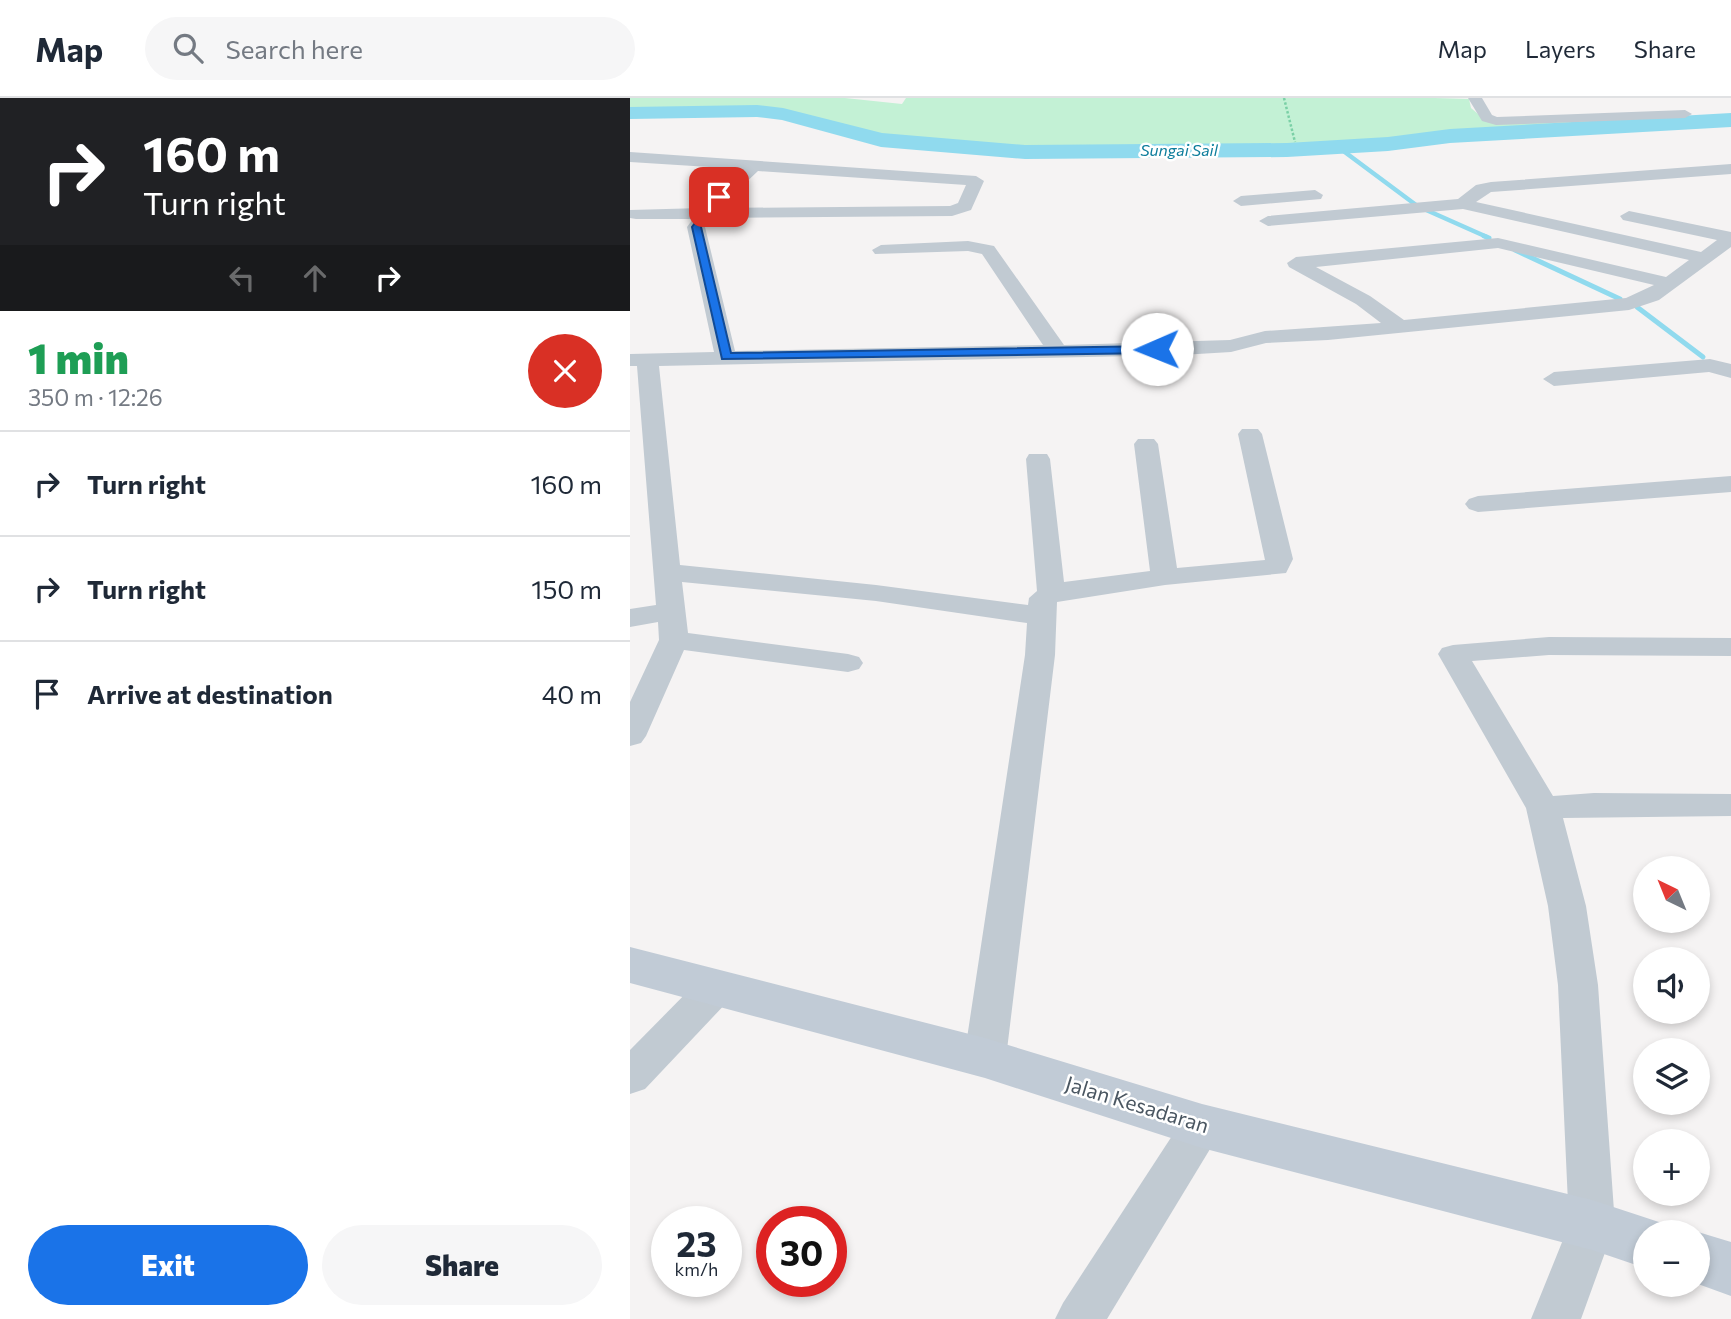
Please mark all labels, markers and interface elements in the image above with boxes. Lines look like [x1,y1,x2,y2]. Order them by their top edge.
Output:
search box [145,17,635,80]
text: Map [35,28,103,69]
icon: search [169,29,207,67]
text: Search here [225,33,363,64]
text: Map [1438,34,1487,63]
text: Layers [1525,34,1596,63]
text: Share [1634,34,1696,63]
text: 160 m [143,122,280,182]
icon: right [28,126,119,217]
water label: Sungai Sail [1140,140,1219,159]
pin [689,167,749,227]
icon: arrive [700,178,738,216]
text: Turn right [143,182,286,222]
icon: left [223,259,261,297]
icon: ahead [296,259,334,297]
icon: right [369,259,407,297]
position arrow [1120,312,1194,386]
text: 1 min [28,331,129,383]
button: close [528,334,602,408]
text: 350 m · 12:26 [28,383,163,411]
icon: right [28,465,66,503]
text: Turn right [87,468,206,499]
text: 160 m [530,468,602,499]
icon: right [28,570,66,608]
text: Turn right [87,573,206,604]
text: 150 m [531,573,602,604]
icon: arrive [28,675,66,713]
text: Arrive at destination [87,678,333,709]
text: 40 m [542,678,602,709]
north arrow [1633,856,1710,933]
map controls [1633,856,1710,1297]
button: sound [1633,947,1710,1024]
button: layers [1633,1038,1710,1115]
street label: Jalan Kesadaran [1063,1070,1212,1137]
button: + [1633,1129,1710,1206]
speed limit sign: 30 [756,1206,847,1297]
button: − [1633,1220,1710,1297]
text: 23 [676,1221,717,1264]
button: Exit [28,1225,308,1305]
button: Share [322,1225,602,1305]
text: km/h [675,1258,718,1280]

